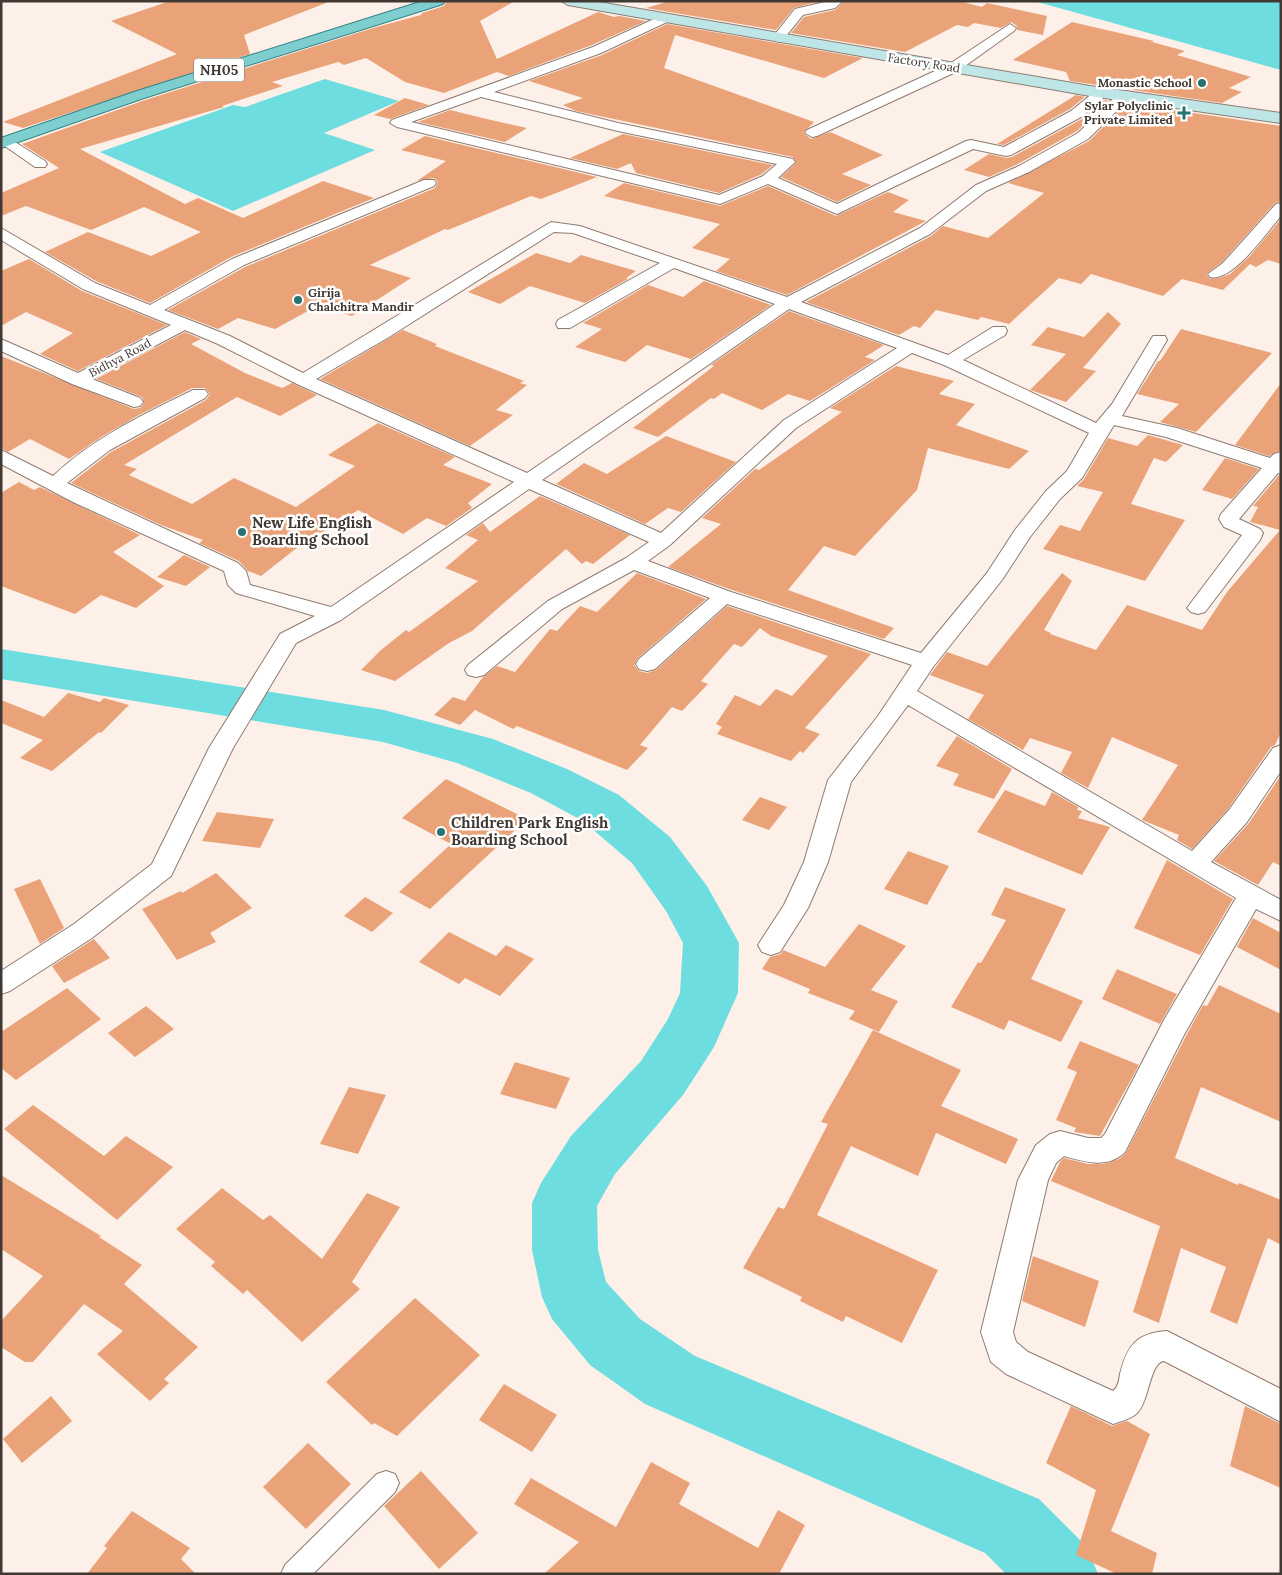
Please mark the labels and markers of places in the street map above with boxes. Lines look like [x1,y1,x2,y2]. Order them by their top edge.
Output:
place label: Monastic School [1098,75,1192,90]
marker: Monastic School [1196,77,1208,89]
place label: Sylar Polyclinic Private Limited [1084,98,1174,127]
marker: Sylar Polyclinic Private Limited [1177,106,1191,120]
place label: Girija Chalchitra Mandir [308,285,414,314]
marker: Girija Chalchitra Mandir [292,294,304,306]
place label: New Life English Boarding School [252,513,373,549]
marker: New Life English Boarding School [236,526,248,538]
place label: Children Park English Boarding School [451,813,609,849]
marker: Children Park English Boarding School [435,826,447,838]

